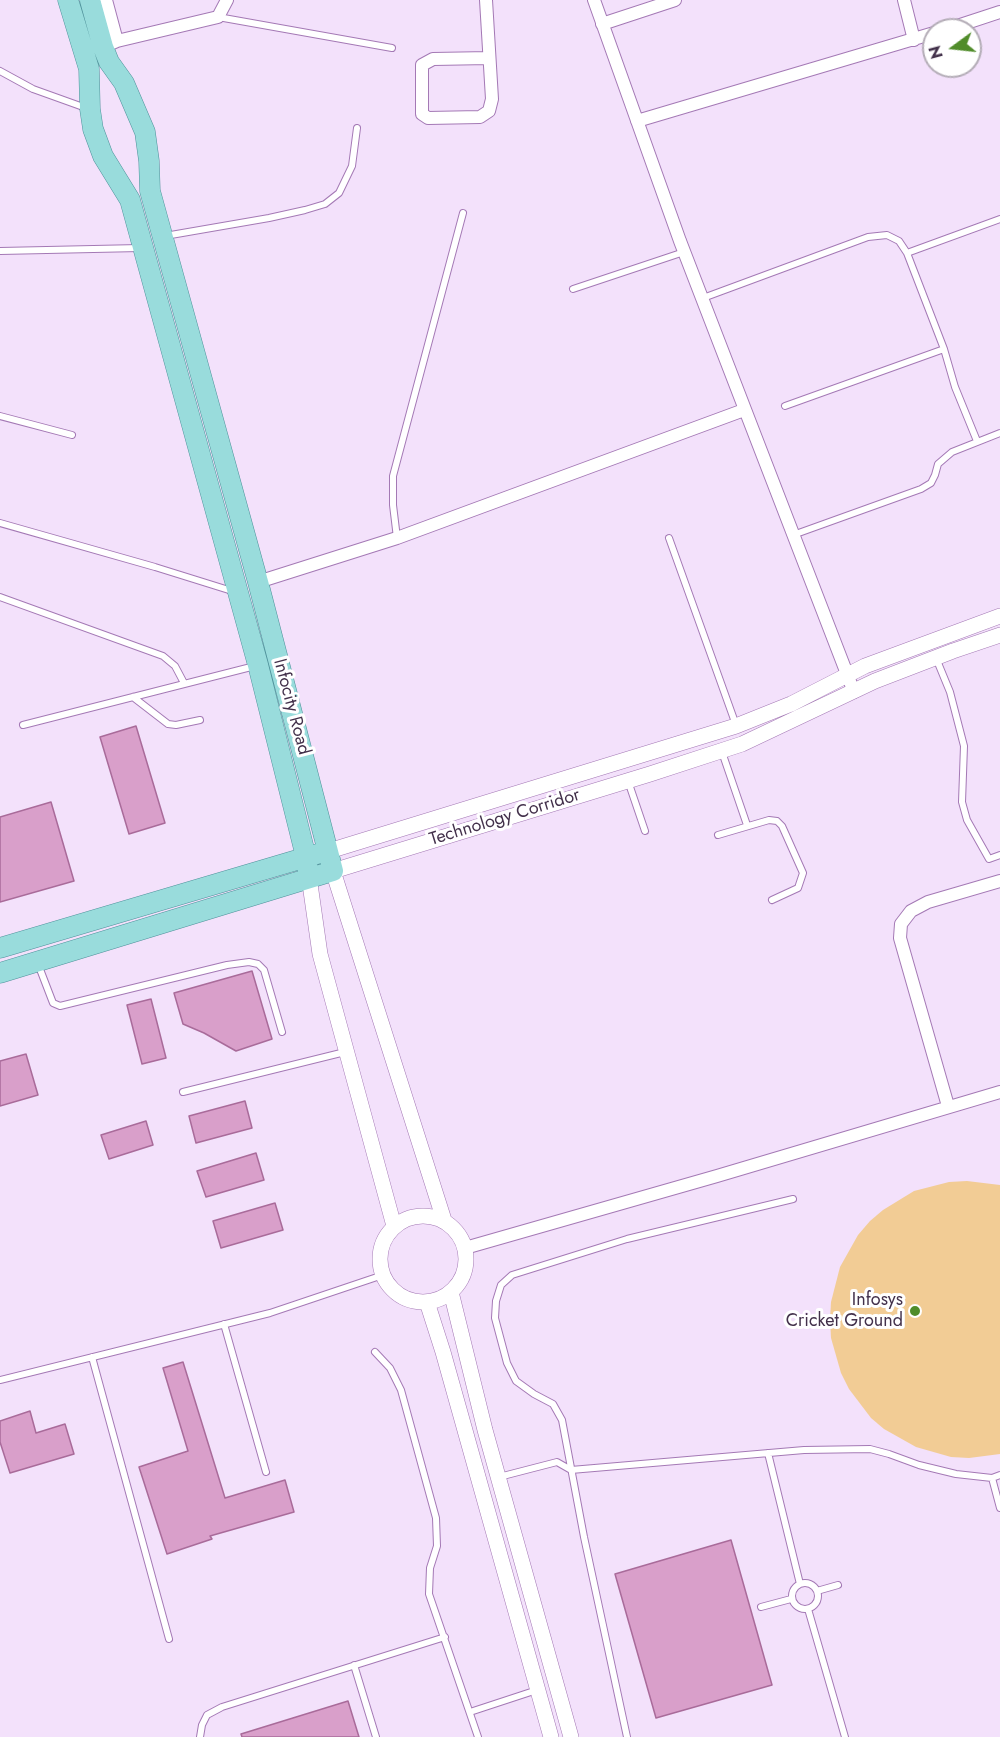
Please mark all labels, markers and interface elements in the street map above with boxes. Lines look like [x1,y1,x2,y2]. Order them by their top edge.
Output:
north arrow [922,18,982,78]
text: N [923,43,949,61]
street label: Infocity Road [268,657,314,757]
street label: Technology Corridor [427,785,583,851]
place label: Infosys Cricket Ground [786,1290,903,1332]
marker: Infosys Cricket Ground [908,1304,922,1318]

